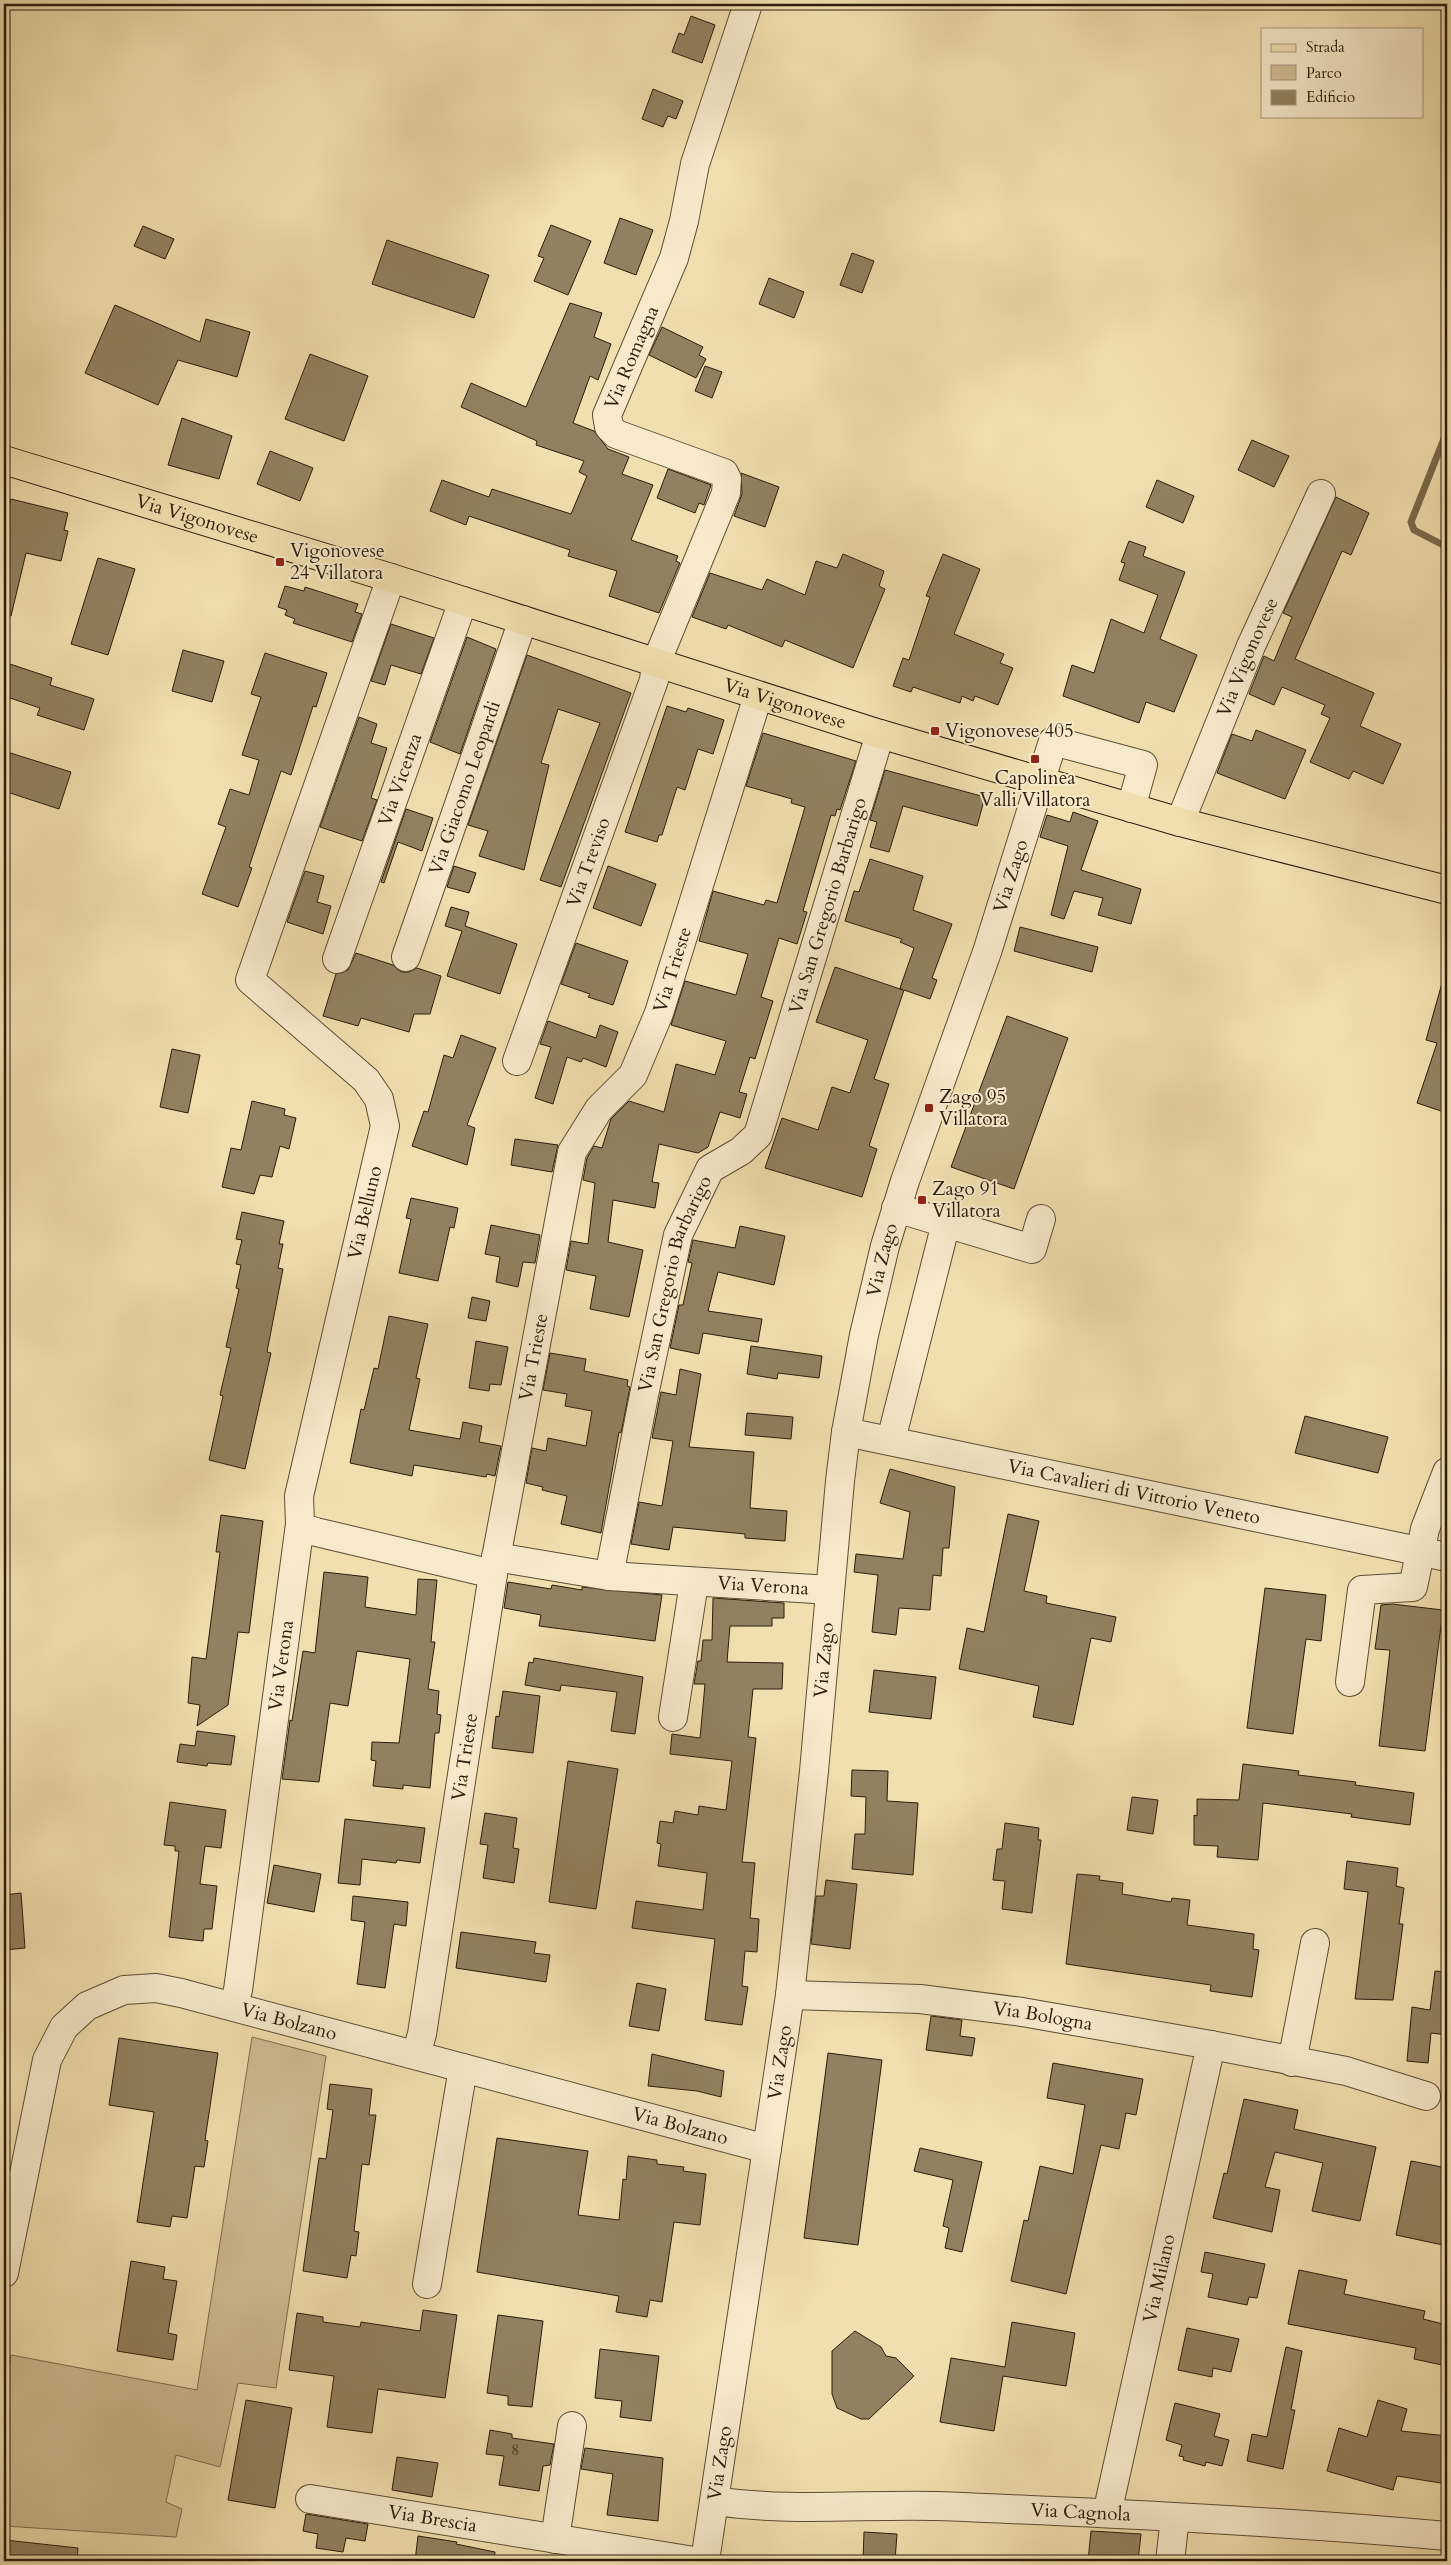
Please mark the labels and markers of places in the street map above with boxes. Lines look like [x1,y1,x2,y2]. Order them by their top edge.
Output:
place label: Vigonovese 24 Villatora [290,538,385,586]
marker: Vigonovese 24 Villatora [274,556,286,568]
place label: Vigonovese 405 [945,718,1074,744]
marker: Vigonovese 405 [929,725,941,737]
marker: Capolinea Valli Villatora [1029,753,1041,765]
place label: Capolinea Valli Villatora [980,765,1090,813]
place label: Zago 95 Villatora [939,1084,1008,1132]
marker: Zago 95 Villatora [923,1102,935,1114]
place label: Zago 91 Villatora [932,1176,1001,1224]
marker: Zago 91 Villatora [916,1194,928,1206]

